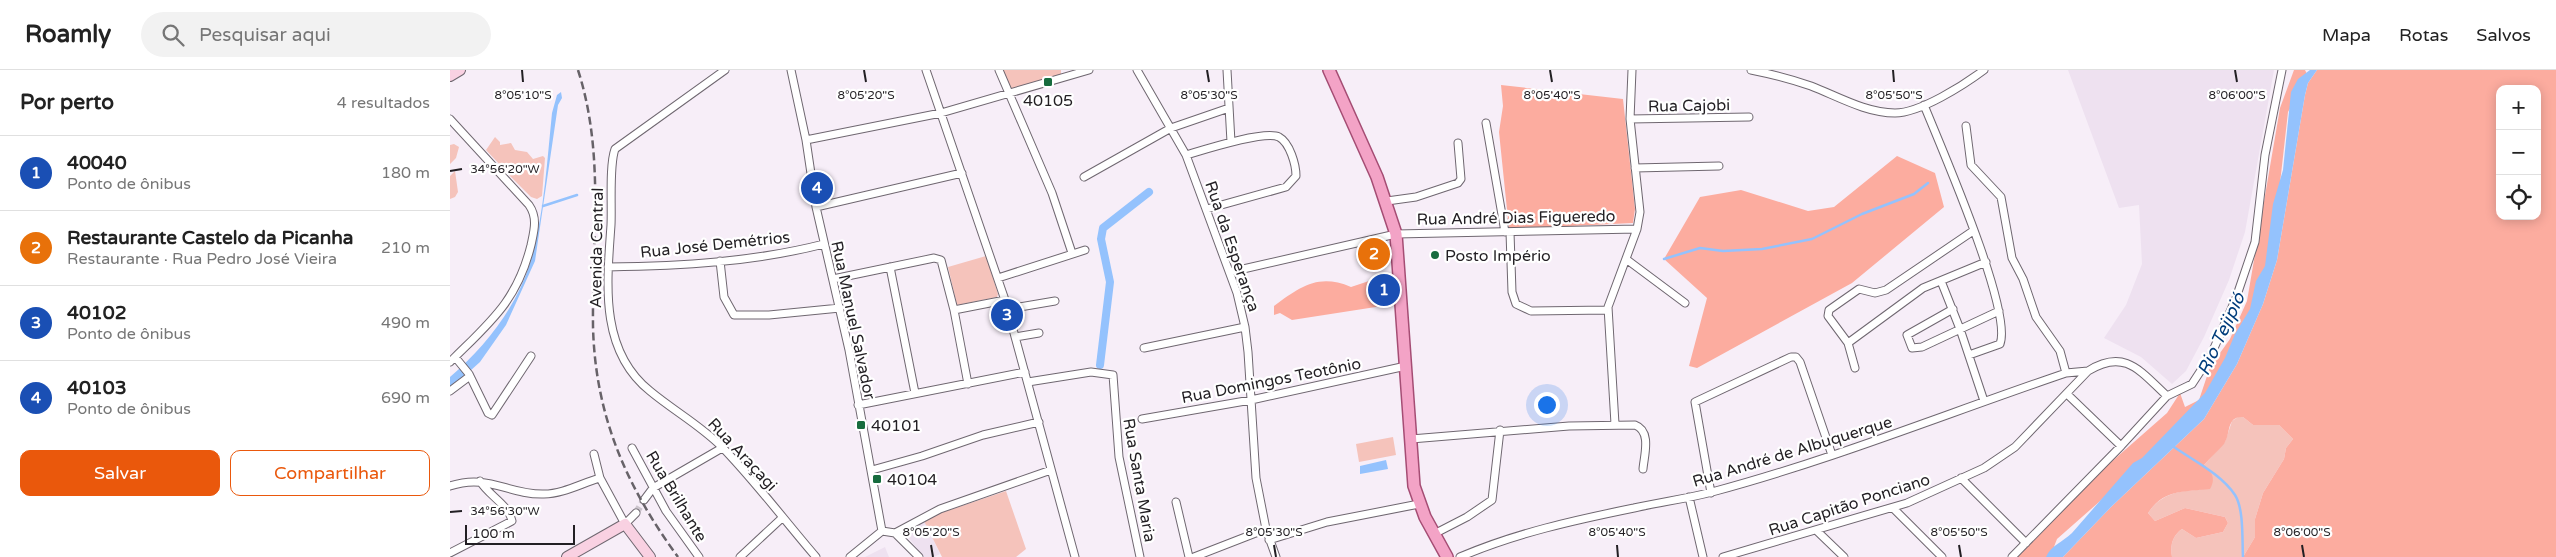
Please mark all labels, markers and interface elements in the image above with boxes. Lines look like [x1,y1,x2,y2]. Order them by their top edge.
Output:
search box [141,12,491,57]
text: Roamly [25,20,111,49]
icon: search [159,21,187,49]
text: Pesquisar aqui [199,24,331,46]
text: Mapa [2322,24,2371,46]
text: Rotas [2399,24,2448,46]
text: Salvos [2476,24,2531,46]
marker: 40105 [1042,76,1054,88]
map controls [2496,85,2541,220]
button: + [2496,85,2541,130]
text: 8°05'10"S [494,88,552,102]
text: 8°05'20"S [837,88,895,102]
text: 8°05'30"S [1180,88,1238,102]
text: 8°05'40"S [1523,88,1581,102]
text: 8°05'50"S [1865,88,1923,102]
text: 8°06'00"S [2208,88,2266,102]
text: Por perto [20,90,114,115]
place label: 40105 [1023,91,1073,111]
text: 4 resultados [337,93,430,113]
street label: Rua Cajobi [1648,95,1730,117]
button: − [2496,130,2541,175]
text: 40040 [67,152,127,174]
text: 34°56'20"W [470,162,540,176]
text: 1 [31,163,41,183]
text: 180 m [381,163,430,183]
pin: 4 [801,169,833,207]
text: Ponto de ônibus [67,174,191,194]
button: locate [2496,175,2541,220]
street label: Rua da Esperança [1200,178,1264,314]
street label: Avenida Central [586,188,608,308]
street label: Rua André Dias Figueredo [1416,206,1616,230]
text: Restaurante Castelo da Picanha [67,227,353,249]
street label: Rua José Demétrios [639,227,791,263]
pin: 2 [1358,235,1390,273]
text: 2 [31,238,41,258]
text: 210 m [381,238,430,258]
street label: Rua Manuel Salvador [826,239,880,402]
place label: Posto Império [1445,246,1551,266]
text: Restaurante · Rua Pedro José Vieira [67,249,337,269]
marker: Posto Império [1429,249,1441,261]
pin: 1 [1368,271,1400,309]
water label: Rio Tejipió [2192,288,2250,379]
pin: 3 [991,296,1023,334]
text: 40102 [67,302,127,324]
text: 3 [31,313,41,333]
text: 490 m [381,313,430,333]
text: Ponto de ônibus [67,324,191,344]
street label: Rua Domingos Teotônio [1180,354,1363,408]
text: 40103 [67,377,127,399]
text: 4 [31,388,41,408]
text: 690 m [381,388,430,408]
your location [1534,392,1560,418]
text: Ponto de ônibus [67,399,191,419]
street label: Rua André de Albuquerque [1690,412,1895,492]
street label: Rua Araçagi [703,414,781,495]
place label: 40101 [871,416,921,436]
street label: Rua Santa Maria [1118,417,1160,544]
marker: 40101 [855,419,867,431]
street label: Rua Brilhante [641,447,711,546]
button: Salvar [20,450,220,496]
button: Compartilhar [230,450,430,496]
street label: Rua Capitão Ponciano [1766,469,1933,540]
place label: 40104 [887,470,937,490]
marker: 40104 [871,473,883,485]
text: 34°56'30"W [470,504,540,518]
scale bar [465,522,575,545]
text: 100 m [472,525,515,542]
text: 8°05'20"S [902,525,960,539]
text: 8°05'30"S [1245,525,1303,539]
text: 8°05'40"S [1588,525,1646,539]
text: 8°05'50"S [1930,525,1988,539]
text: 8°06'00"S [2273,525,2331,539]

